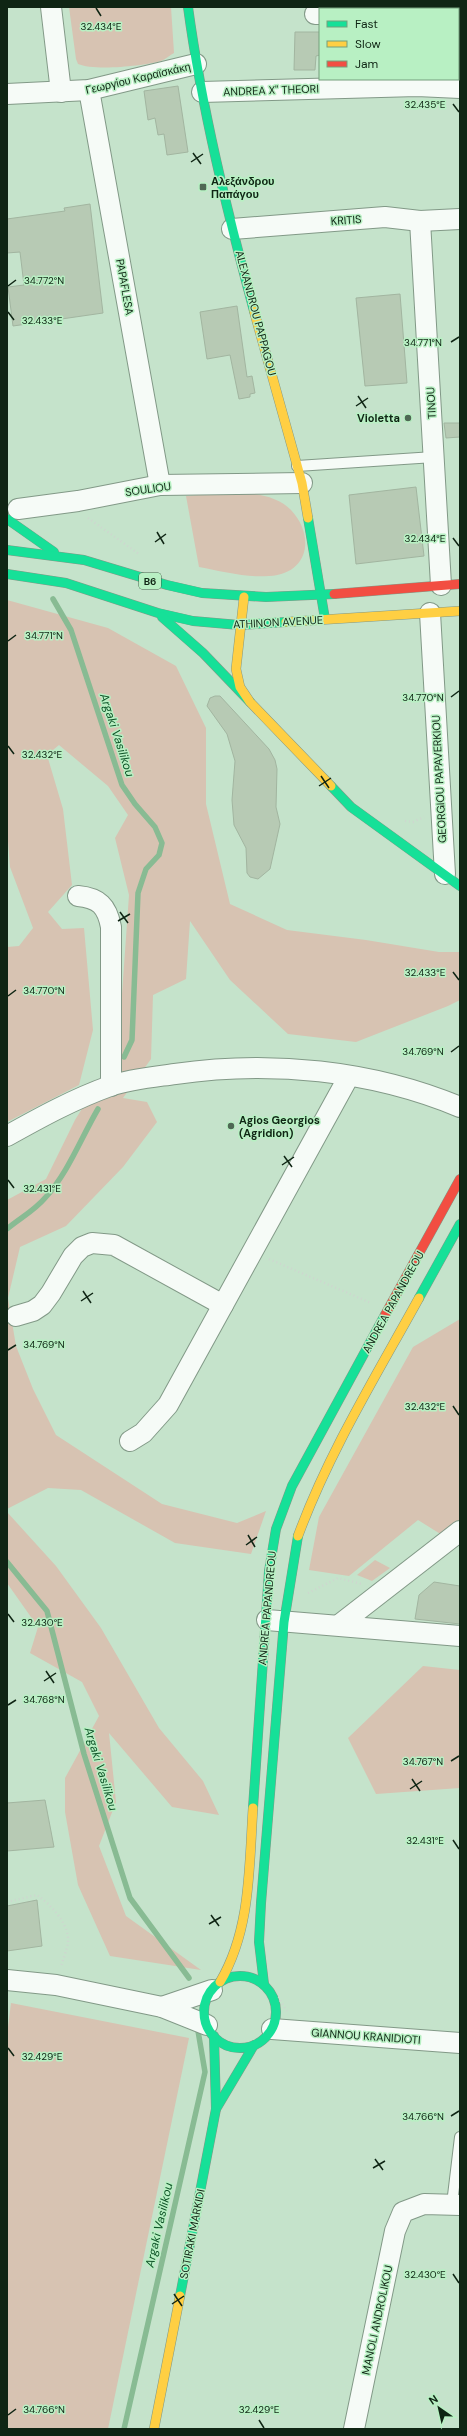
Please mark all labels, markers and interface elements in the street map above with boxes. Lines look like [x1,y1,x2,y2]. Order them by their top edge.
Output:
legend [319,8,459,80]
text: Fast [355,16,378,32]
text: 32.434°E [81,20,122,33]
text: Slow [355,36,381,52]
text: Jam [355,56,378,72]
street label: Γεωργίου Καραϊσκάκη [84,59,192,97]
street label: ANDREA X" THEORI [223,81,319,99]
text: 32.435°E [405,98,446,111]
place label: Αλεξάνδρου Παπάγου [211,174,275,201]
marker: Αλεξάνδρου Παπάγου [198,182,208,192]
street label: KRITIS [330,212,362,228]
street label: ALEXANDROU PAPPAGOU [233,249,279,377]
street label: PAPAFLESA [113,258,137,316]
text: 34.772°N [24,274,64,287]
text: 32.433°E [22,314,63,327]
text: 34.771°N [404,336,442,349]
street label: TINOU [423,387,439,419]
place label: Violetta [357,411,400,425]
marker: Violetta [403,413,413,423]
street label: SOULIOU [124,479,172,499]
text: 32.434°E [405,532,446,545]
road number: B6 [139,573,161,589]
street label: ATHINON AVENUE [233,613,323,631]
text: 34.771°N [25,629,63,642]
water label: Argaki Vasilikou [96,690,138,779]
text: 34.770°N [402,691,444,704]
street label: GEORGIOU PAPAVERKIOU [429,715,449,843]
text: 32.432°E [22,748,63,761]
text: 32.433°E [405,966,446,979]
text: 34.770°N [23,984,65,997]
text: 34.769°N [402,1045,444,1058]
place label: Agios Georgios (Agridion) [239,1113,320,1140]
marker: Agios Georgios (Agridion) [226,1121,236,1131]
text: 32.431°E [23,1182,61,1195]
street label: ANDREA PAPANDREOU [359,1249,427,1355]
text: 34.769°N [23,1338,65,1351]
text: 32.432°E [405,1400,446,1413]
street label: ANDREA PAPANDREOU [255,1550,279,1666]
text: 32.430°E [21,1616,63,1629]
text: 34.768°N [23,1693,65,1706]
water label: Argaki Vasilikou [80,1724,121,1813]
text: 34.767°N [403,1755,443,1768]
text: 32.431°E [406,1834,444,1847]
street label: GIANNOU KRANIDIOTI [311,2025,421,2047]
text: 32.429°E [22,2050,63,2063]
text: 34.766°N [402,2110,444,2123]
water label: Argaki Vasilikou [141,2181,177,2270]
street label: SOTIRAKI MARKIDI [176,2188,208,2280]
street label: MANOLI ANDROLIKOU [359,2264,395,2376]
text: 32.430°E [404,2268,446,2281]
north arrow [419,2388,459,2428]
text: N [426,2392,441,2408]
text: 34.766°N [23,2403,65,2416]
text: 32.429°E [239,2403,280,2416]

